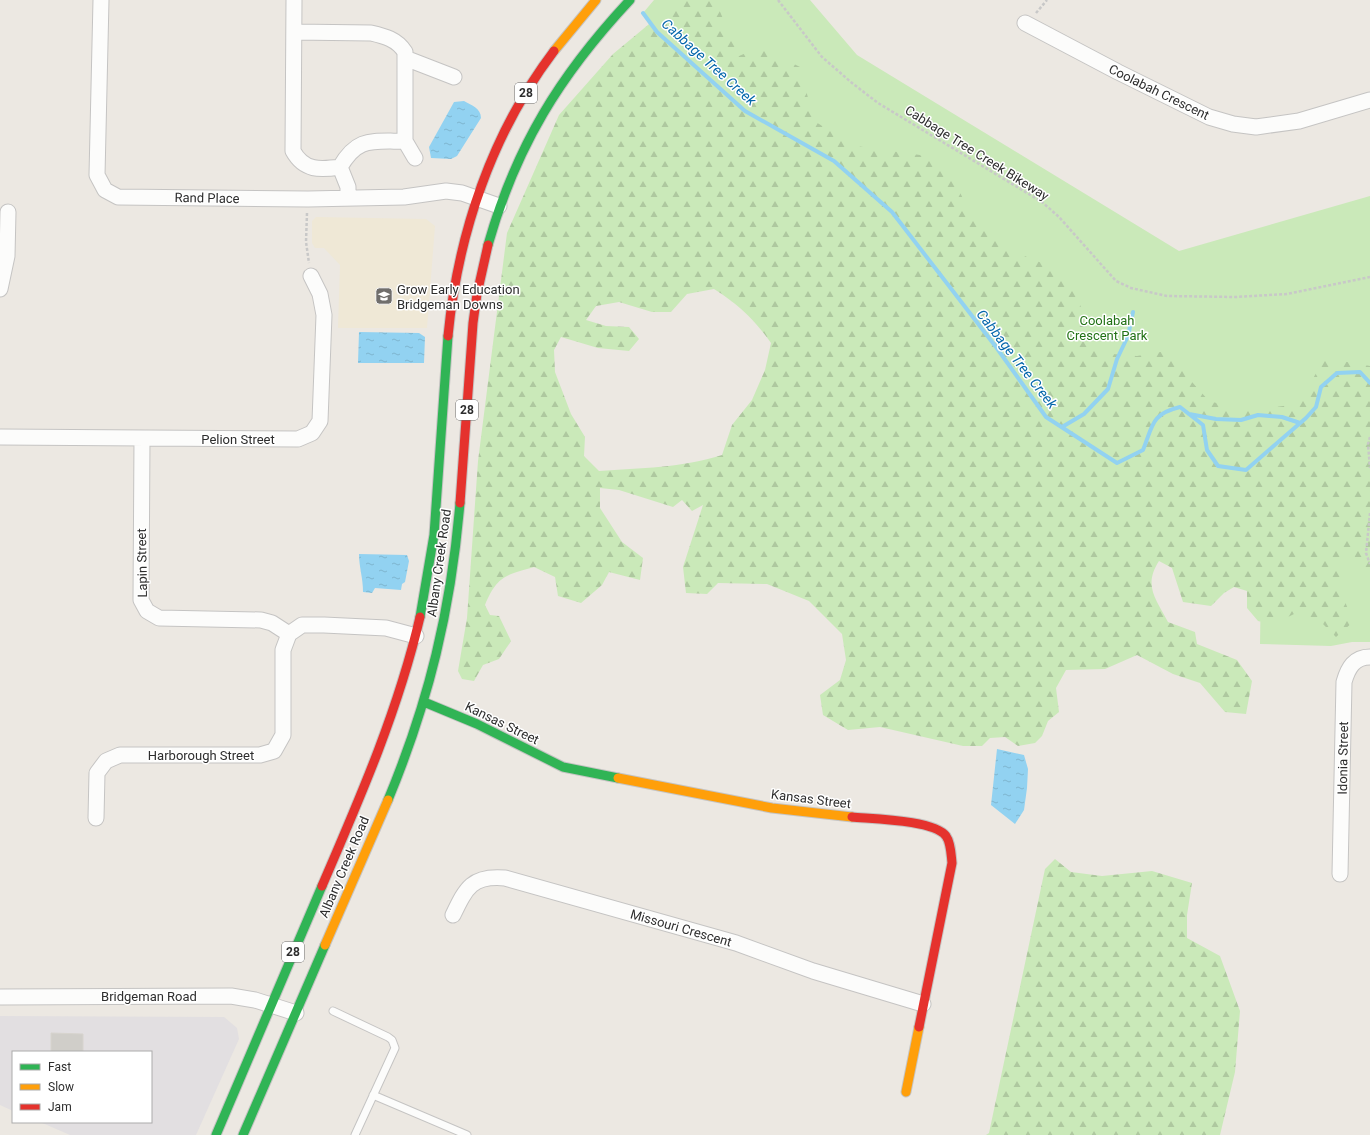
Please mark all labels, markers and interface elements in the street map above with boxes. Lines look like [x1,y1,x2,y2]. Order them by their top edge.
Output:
water label: Cabbage Tree Creek [659,15,760,109]
street label: Coolabah Crescent [1106,61,1212,123]
road number: 28 [515,83,537,103]
street label: Cabbage Tree Creek Bikeway [902,102,1052,204]
street label: Rand Place [174,190,240,206]
place label: Grow Early Education Bridgeman Downs [397,282,520,312]
school or university icon: Grow Early Education Bridgeman Downs [374,286,394,306]
water label: Cabbage Tree Creek [973,306,1061,413]
park label: Coolabah Crescent Park [1067,313,1148,343]
road number: 28 [456,400,478,420]
street label: Pelion Street [201,432,275,447]
street label: Albany Creek Road [424,508,454,618]
street label: Lapin Street [134,528,150,598]
street label: Kansas Street [463,699,541,747]
street label: Idonia Street [1335,721,1351,795]
street label: Harborough Street [148,748,254,763]
street label: Kansas Street [770,787,852,811]
street label: Albany Creek Road [316,814,372,920]
street label: Missouri Crescent [629,906,733,950]
road number: 28 [282,942,304,962]
street label: Bridgeman Road [101,989,197,1004]
legend [12,1051,152,1123]
text: Fast [48,1060,71,1074]
text: Slow [48,1080,74,1094]
text: Jam [48,1100,72,1114]

